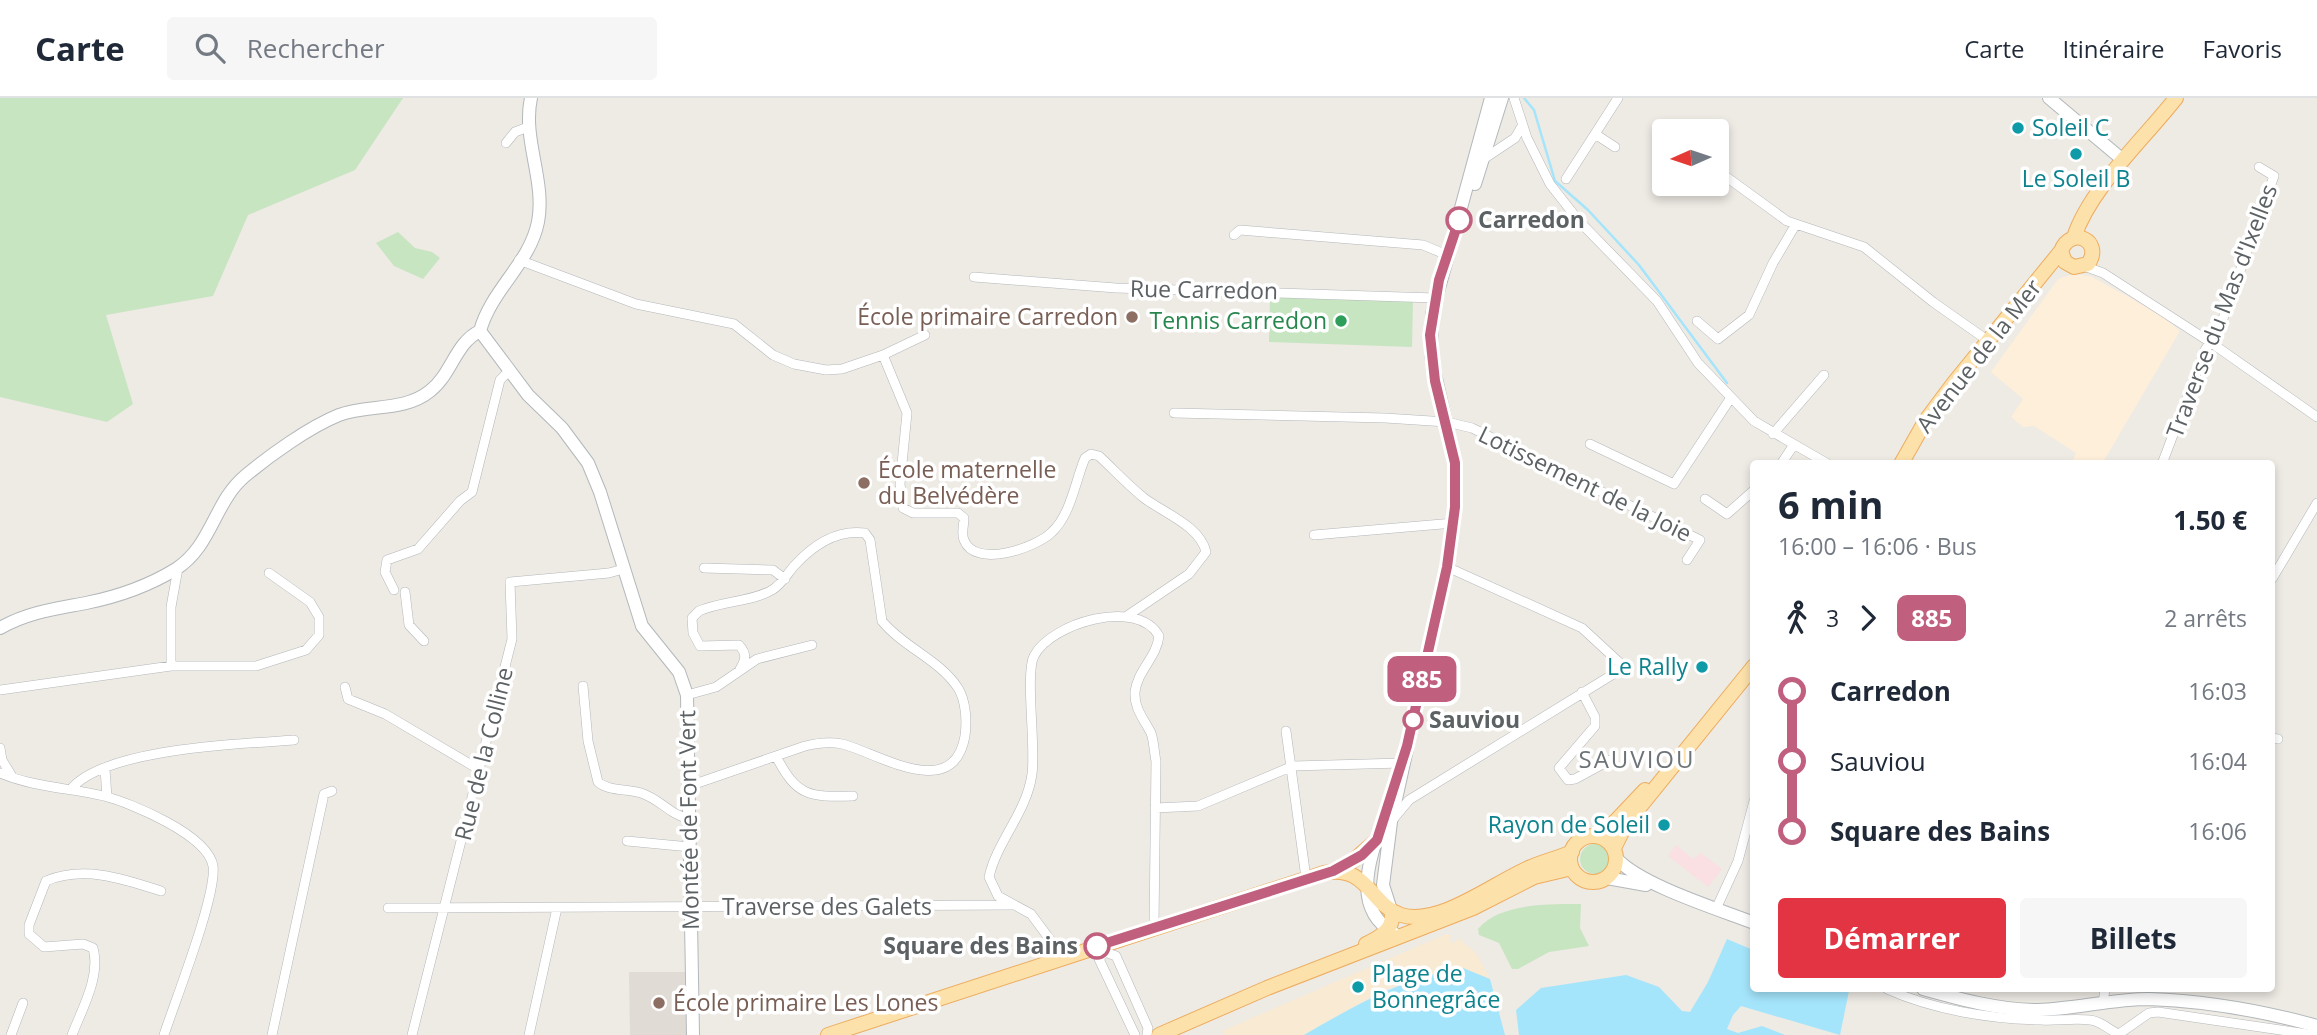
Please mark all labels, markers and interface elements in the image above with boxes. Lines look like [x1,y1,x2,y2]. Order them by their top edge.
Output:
search box [167,17,657,80]
text: Carte [35,26,125,71]
icon: search [191,29,229,67]
text: Rechercher [247,30,385,66]
text: Carte [1964,32,2025,65]
text: Itinéraire [2063,32,2165,65]
text: Favoris [2203,32,2282,65]
place label: Soleil C [2032,111,2109,143]
north arrow [1652,119,1729,196]
map controls [1652,119,1729,196]
marker: Soleil C [2010,120,2026,136]
marker: Le Soleil B [2068,146,2084,162]
place label: Le Soleil B [2022,162,2130,194]
street label: Traverse du Mas d'Ixelles [2158,179,2284,442]
place label: Carredon [1478,203,1585,235]
marker: Carredon [1446,207,1472,233]
street label: Rue Carredon [1130,272,1278,306]
street label: Avenue de la Mer [1908,272,2049,439]
place label: École primaire Carredon [857,300,1118,332]
place label: Tennis Carredon [1149,304,1327,336]
marker: École primaire Carredon [1124,309,1140,325]
marker: Tennis Carredon [1333,313,1349,329]
street label: Lotissement de la Joie [1474,418,1697,549]
place label: École maternelle du Belvédère [878,453,1056,511]
marker: École maternelle du Belvédère [856,475,872,491]
text: 6 min [1778,478,1883,530]
text: 1.50 € [2173,502,2247,538]
text: 16:00 – 16:06 · Bus [1778,530,1977,562]
icon: walk [1778,599,1816,637]
icon: forward [1849,599,1887,637]
text: 885 [1911,601,1952,634]
text: 3 [1826,602,1839,634]
text: 2 arrêts [2164,602,2247,634]
place label: Le Rally [1607,650,1688,682]
line badge: 885 [1382,656,1462,702]
marker: Le Rally [1694,659,1710,675]
text: 885 [1401,662,1443,695]
street label: Rue de la Colline [446,664,520,844]
text: Carredon [1830,673,1951,709]
text: 16:03 [2188,675,2247,707]
place label: Sauviou [1429,703,1520,735]
street label: Montée de Font Vert [670,710,706,930]
marker: Sauviou [1403,710,1423,730]
district label: SAUVIOU [1578,742,1696,775]
text: Sauviou [1830,743,1926,779]
text: 16:04 [2188,745,2247,777]
place label: Rayon de Soleil [1488,808,1650,840]
text: Square des Bains [1830,813,2050,849]
text: 16:06 [2188,815,2247,847]
marker: Rayon de Soleil [1656,817,1672,833]
street label: Traverse des Galets [722,890,932,922]
button: Démarrer [1778,898,2006,978]
button: Billets [2020,898,2247,978]
place label: Square des Bains [883,929,1078,961]
marker: Square des Bains [1084,933,1110,959]
place label: Plage de Bonnegrâce [1372,957,1500,1015]
marker: Plage de Bonnegrâce [1350,979,1366,995]
place label: École primaire Les Lones [673,986,938,1018]
marker: École primaire Les Lones [651,995,667,1011]

